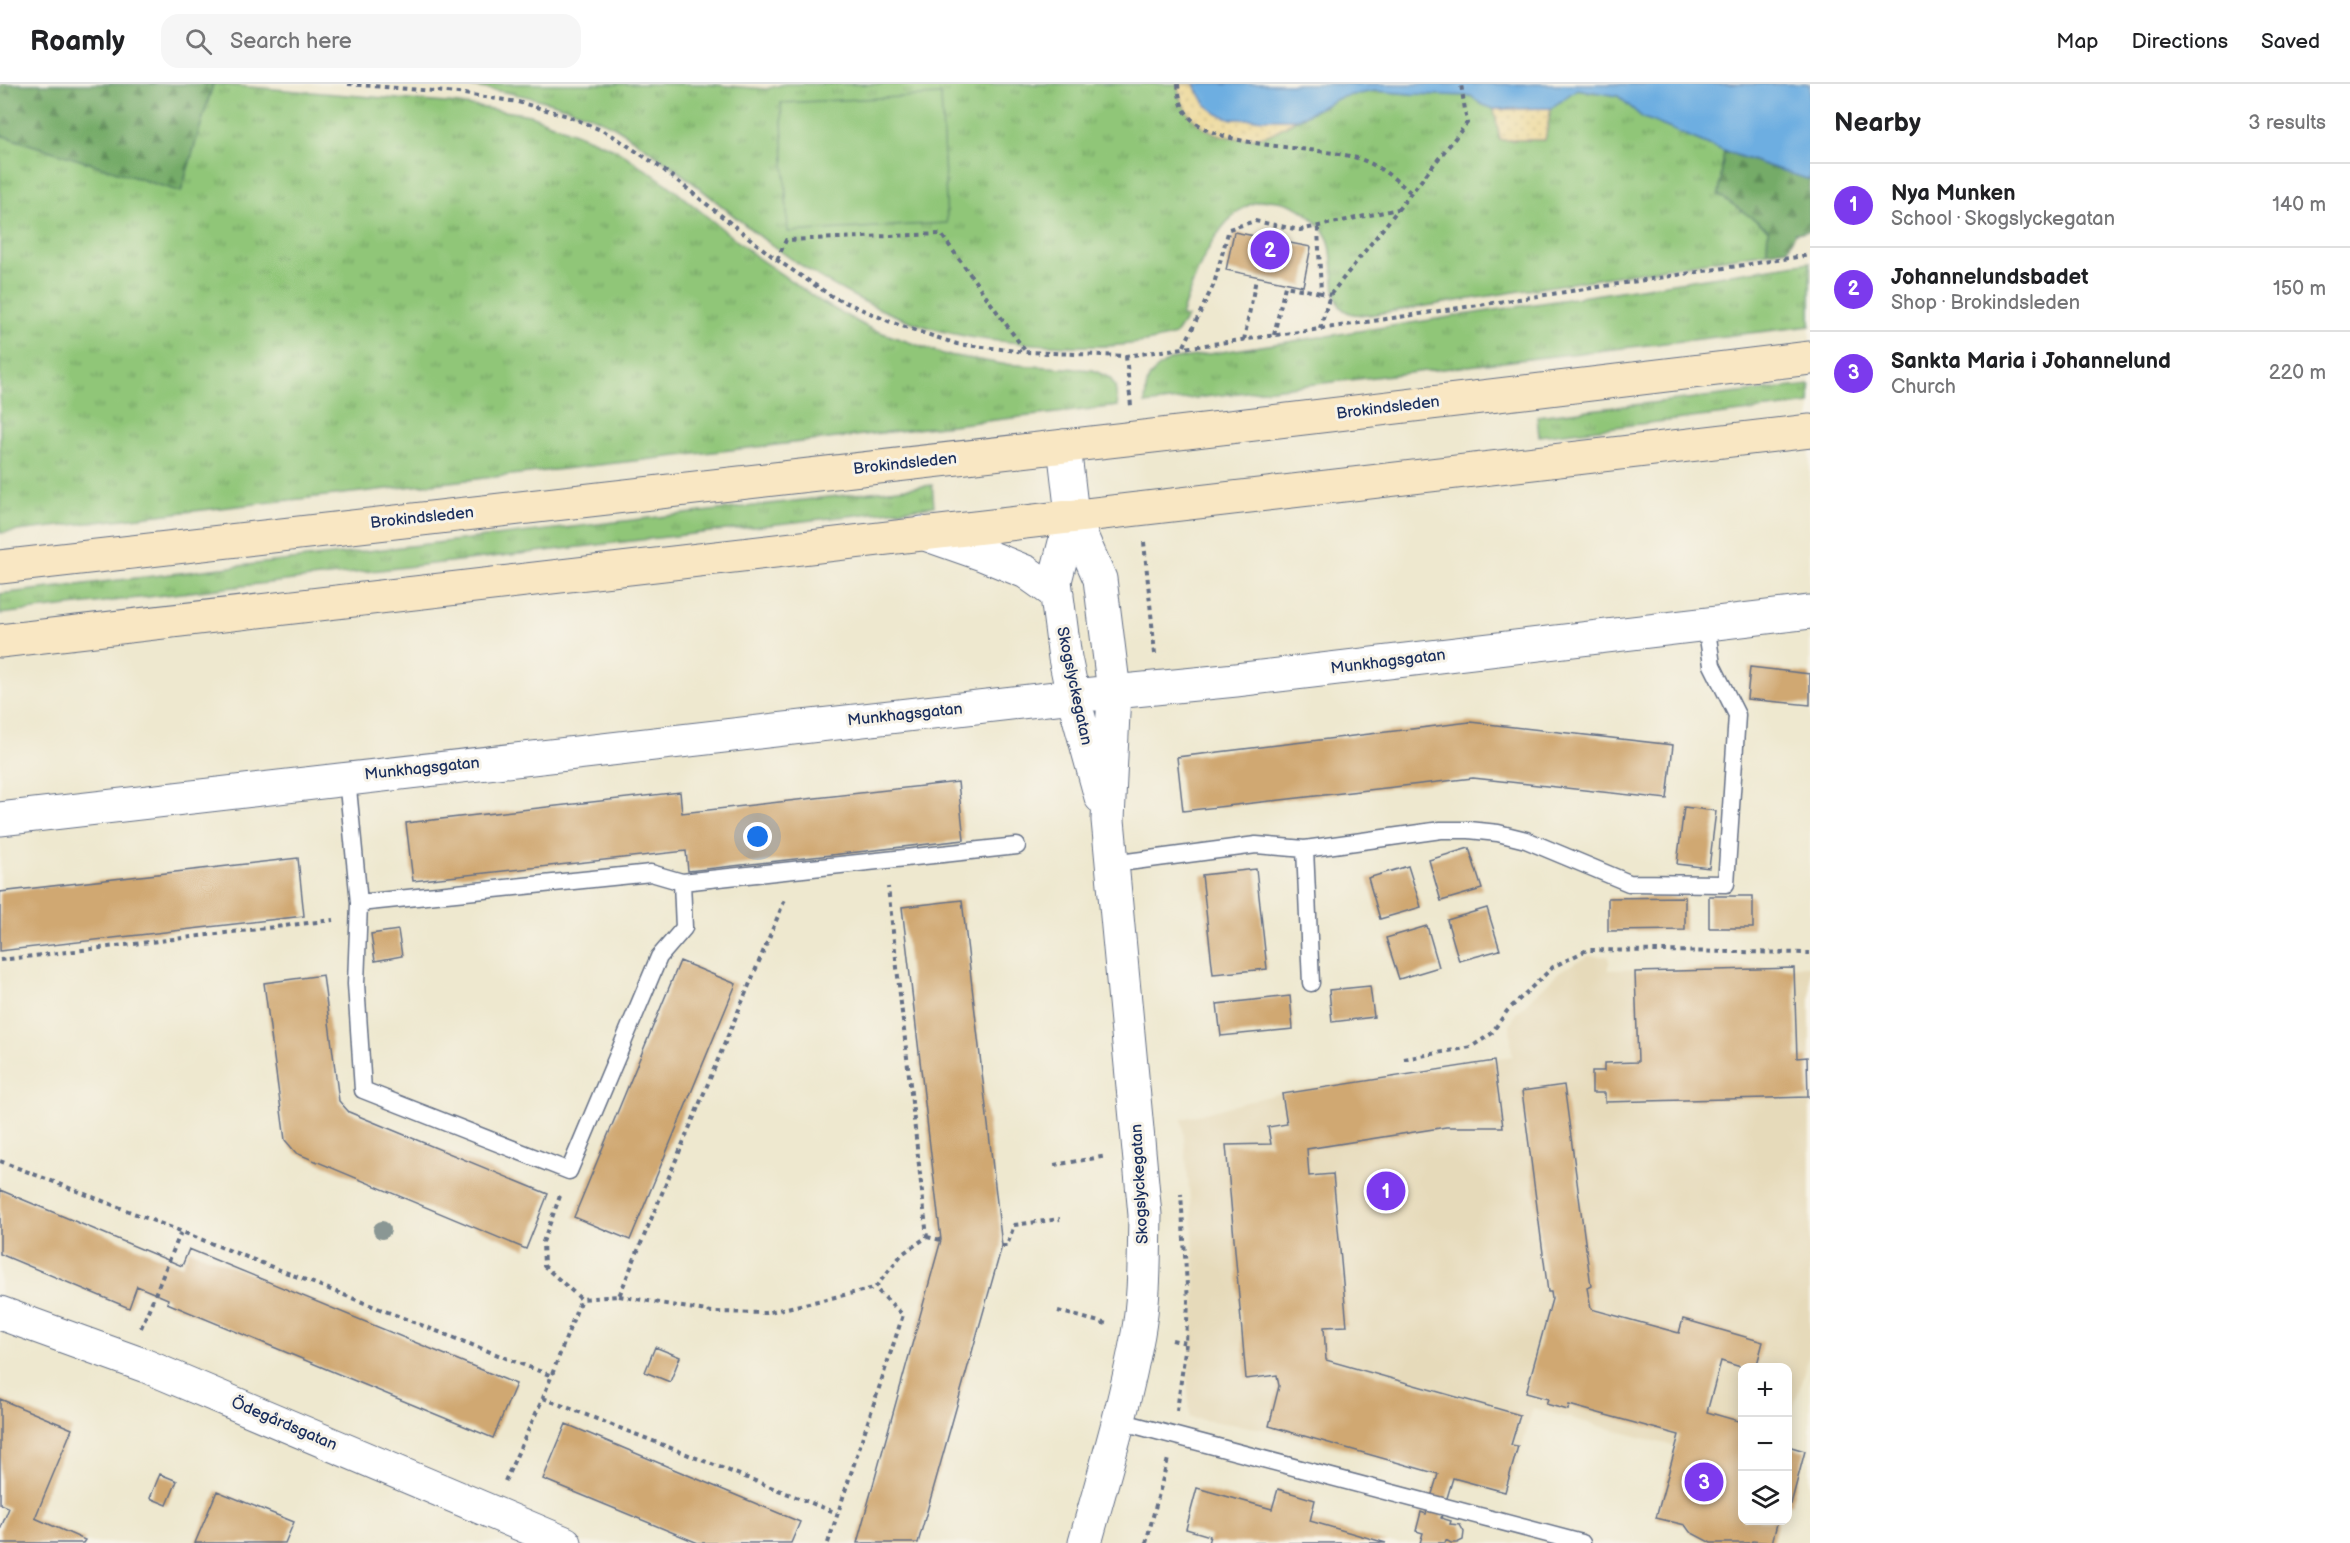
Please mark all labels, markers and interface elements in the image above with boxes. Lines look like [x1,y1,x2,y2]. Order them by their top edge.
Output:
search box [161,14,581,68]
text: Roamly [30,25,125,58]
icon: search [182,25,215,58]
text: Search here [230,28,352,55]
text: Map [2056,29,2099,54]
text: Directions [2132,29,2228,54]
text: Saved [2261,29,2320,54]
text: Nearby [1834,108,1921,139]
text: 3 results [2248,111,2326,135]
text: Nya Munken [1891,180,2015,207]
text: 1 [1849,193,1858,217]
text: 140 m [2272,193,2326,217]
text: School · Skogslyckegatan [1891,207,2115,231]
pin: 2 [1250,228,1290,272]
text: Johannelundsbadet [1891,264,2089,291]
text: 2 [1848,277,1859,301]
text: 150 m [2273,277,2326,301]
text: Shop · Brokindsleden [1891,291,2080,315]
text: Sankta Maria i Johannelund [1891,348,2171,375]
text: 3 [1848,361,1859,385]
text: 220 m [2269,361,2326,385]
text: Church [1891,375,1956,399]
street label: Brokindsleden [1335,392,1441,424]
street label: Brokindsleden [852,449,958,479]
street label: Brokindsleden [369,503,475,533]
street label: Skogslyckegatan [1052,625,1096,747]
street label: Munkhagsgatan [1330,646,1446,678]
street label: Munkhagsgatan [847,700,963,730]
street label: Munkhagsgatan [364,754,480,784]
your location [743,822,772,851]
street label: Skogslyckegatan [1127,1123,1153,1245]
pin: 1 [1366,1168,1406,1214]
map controls [1738,1363,1792,1525]
button: + [1738,1363,1792,1417]
street label: Ödegårdsgatan [228,1391,340,1455]
button: − [1738,1417,1792,1471]
pin: 3 [1684,1460,1724,1504]
button: layers [1738,1471,1792,1525]

